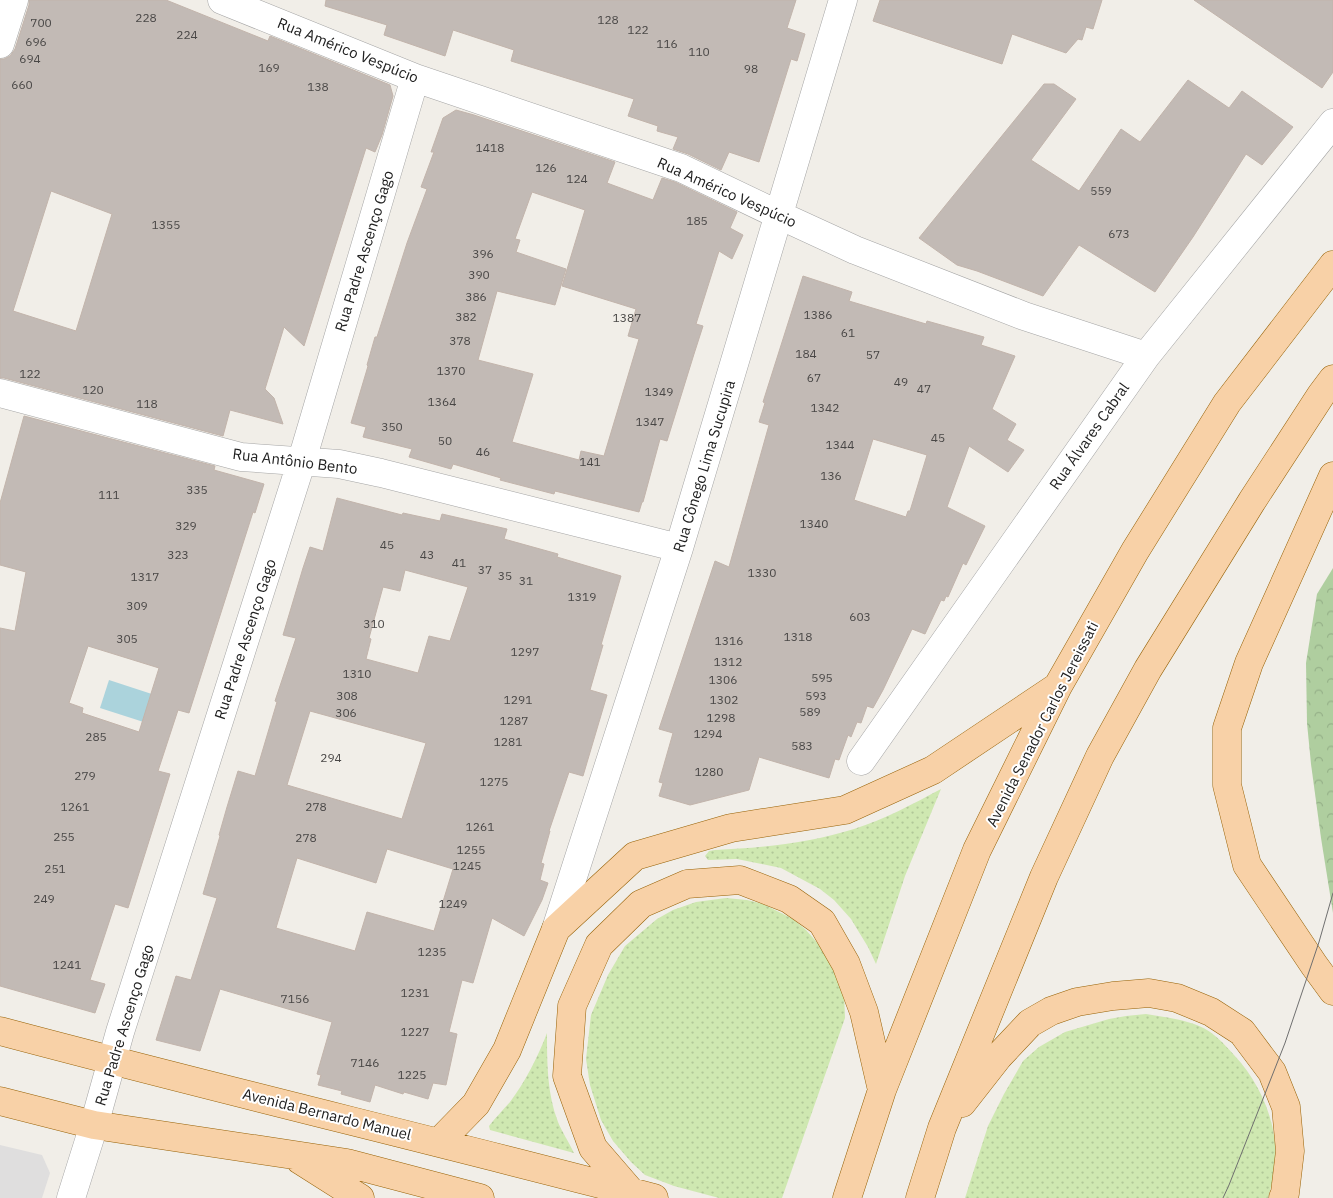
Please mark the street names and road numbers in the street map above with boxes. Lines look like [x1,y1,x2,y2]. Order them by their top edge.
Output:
street label: Rua Américo Vespúcio [275,13,421,87]
street label: Rua Américo Vespúcio [654,153,800,231]
street label: Rua Padre Ascenço Gago [330,168,398,334]
street label: Rua Cônego Lima Sucupira [669,378,739,554]
street label: Rua Álvares Cabral [1045,379,1133,493]
street label: Rua Antônio Bento [231,444,359,478]
street label: Rua Padre Ascenço Gago [210,556,280,722]
street label: Avenida Senador Carlos Jereissati [982,618,1102,830]
street label: Rua Padre Ascenço Gago [90,942,158,1108]
street label: Avenida Bernardo Manuel [241,1084,413,1144]

